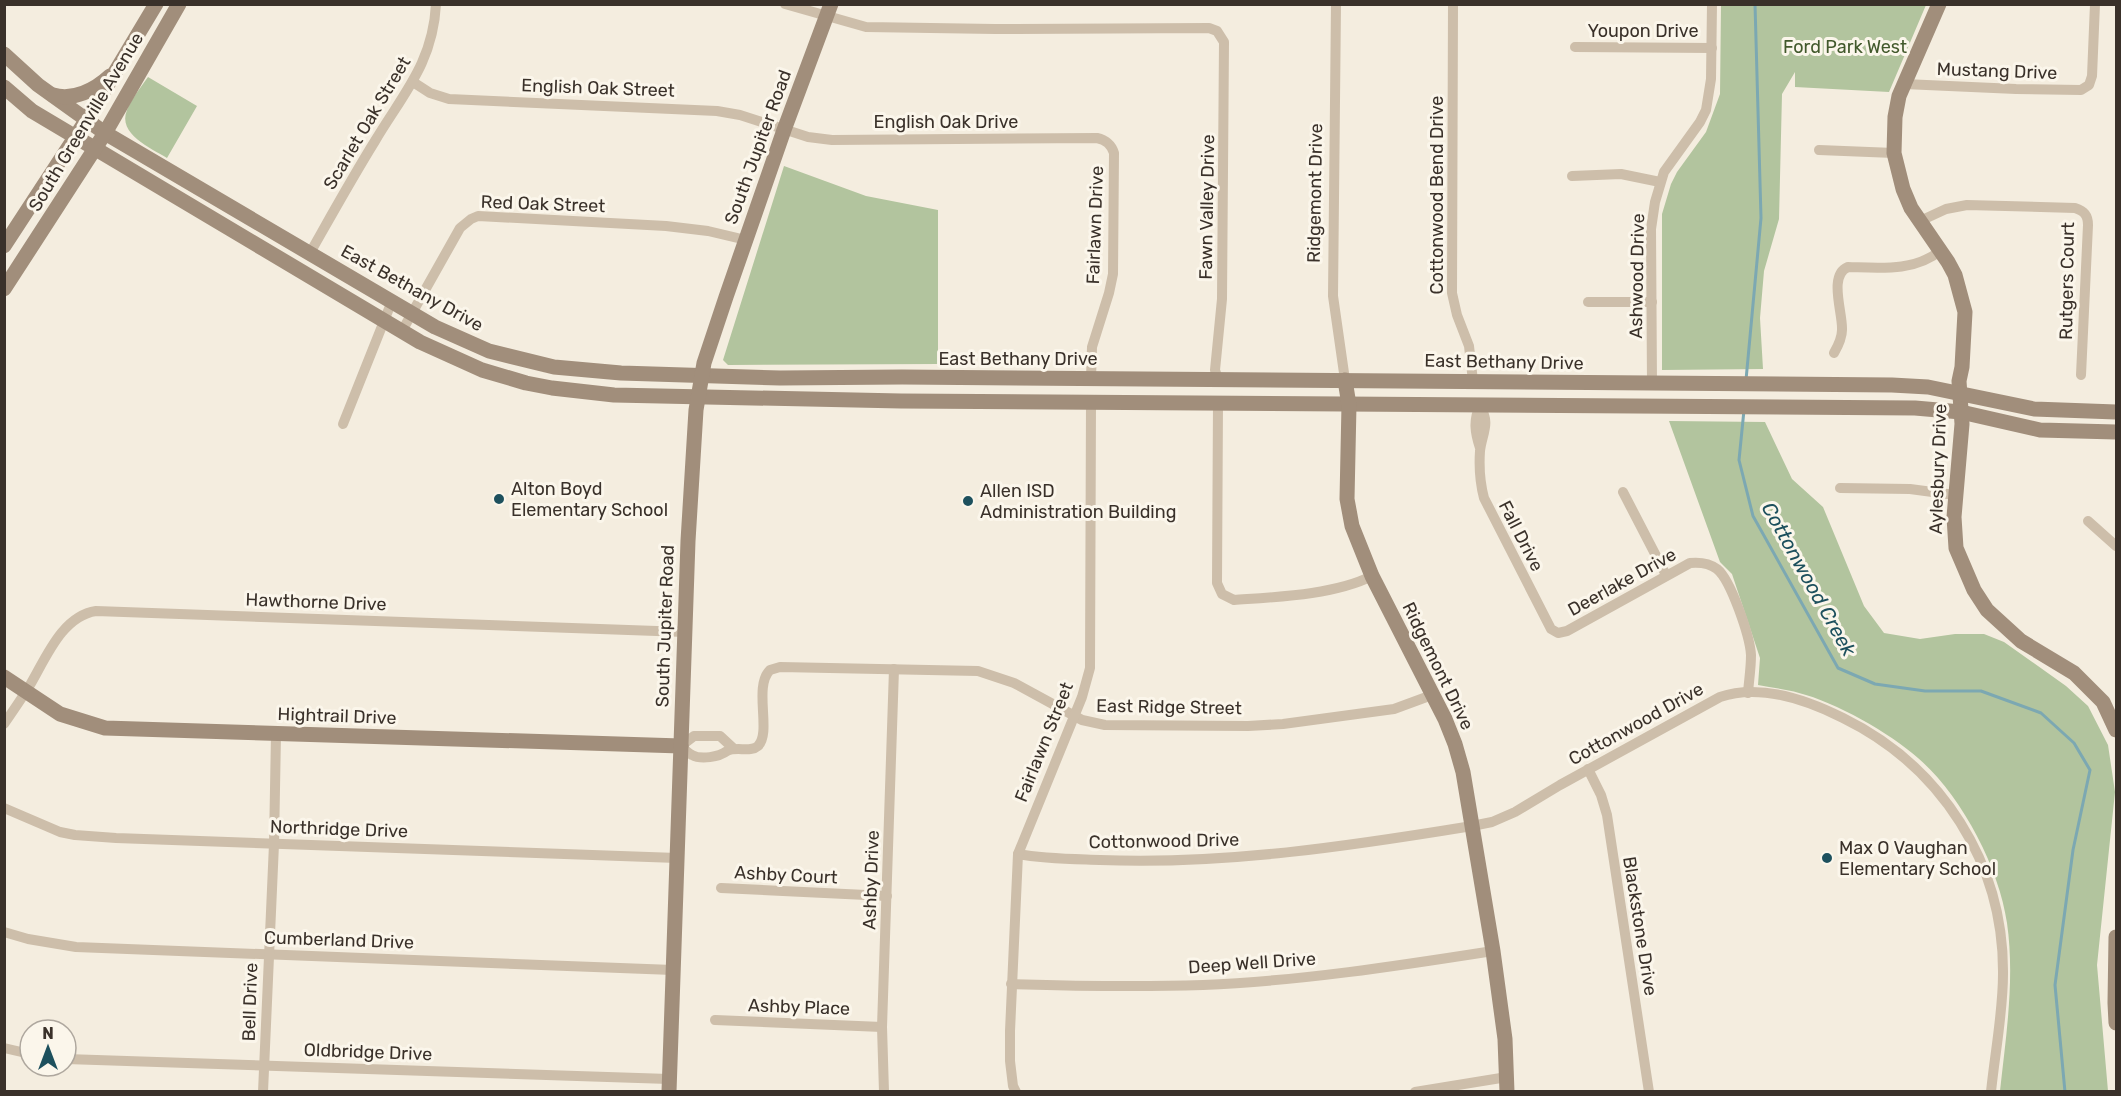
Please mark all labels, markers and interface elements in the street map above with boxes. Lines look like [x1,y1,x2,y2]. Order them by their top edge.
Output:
street label: Youpon Drive [1588,20,1699,42]
street label: South Greenville Avenue [24,29,148,215]
park label: Ford Park West [1783,36,1907,58]
street label: Scarlet Oak Street [319,52,415,194]
street label: Mustang Drive [1936,58,2058,84]
street label: South Jupiter Road [720,67,796,227]
street label: English Oak Street [521,74,675,102]
street label: Cottonwood Bend Drive [1426,96,1448,294]
street label: English Oak Drive [874,111,1018,133]
street label: Ridgemont Drive [1303,123,1327,263]
street label: Fawn Valley Drive [1195,134,1219,280]
street label: Fairlawn Drive [1082,165,1108,285]
street label: Red Oak Street [480,191,606,217]
street label: Ashwood Drive [1625,213,1649,339]
street label: Rutgers Court [2055,222,2079,340]
street label: East Bethany Drive [337,240,487,336]
street label: East Bethany Drive [938,348,1098,370]
street label: East Bethany Drive [1424,350,1584,374]
street label: Aylesbury Drive [1925,403,1951,535]
place label: Alton Boyd Elementary School [511,478,668,521]
place label: Allen ISD Administration Building [980,480,1176,523]
marker: Alton Boyd Elementary School [492,492,506,506]
marker: Allen ISD Administration Building [961,494,975,508]
street label: Fall Drive [1494,497,1548,575]
water label: Cottonwood Creek [1757,498,1862,661]
street label: Deerlake Drive [1564,543,1680,621]
street label: South Jupiter Road [651,544,679,708]
street label: Hawthorne Drive [245,589,387,615]
street label: Ridgemont Drive [1398,598,1478,734]
street label: Cottonwood Drive [1565,678,1707,770]
street label: Fairlawn Street [1010,679,1078,805]
street label: East Ridge Street [1096,695,1242,719]
street label: Hightrail Drive [277,703,397,729]
street label: Northridge Drive [270,816,408,842]
street label: Cottonwood Drive [1088,829,1240,853]
street label: Ashby Drive [858,830,884,930]
place label: Max O Vaughan Elementary School [1839,837,1996,880]
marker: Max O Vaughan Elementary School [1820,851,1834,865]
street label: Blackstone Drive [1618,855,1662,997]
street label: Ashby Court [734,861,838,889]
street label: Cumberland Drive [264,926,414,954]
street label: Deep Well Drive [1187,948,1317,978]
street label: Bell Drive [238,962,262,1042]
street label: Ashby Place [747,994,851,1020]
north arrow [18,1018,78,1078]
text: N [42,1024,54,1043]
street label: Oldbridge Drive [303,1039,433,1065]

